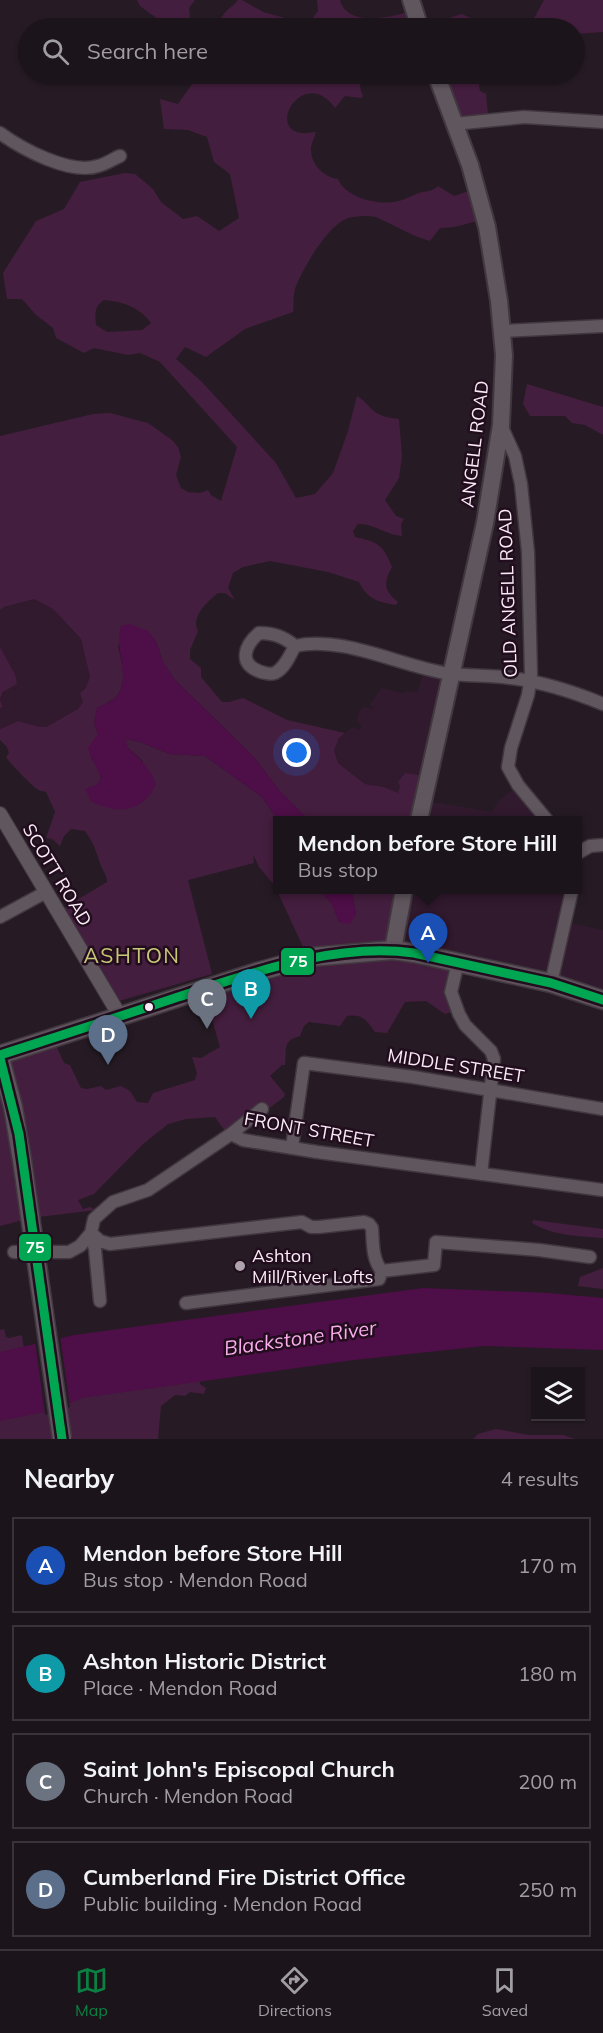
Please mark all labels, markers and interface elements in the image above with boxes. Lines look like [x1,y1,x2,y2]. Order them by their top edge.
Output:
search box [18,18,585,84]
icon: search [39,35,72,68]
text: Search here [87,37,208,65]
street label: ANGELL ROAD [455,379,494,509]
street label: OLD ANGELL ROAD [493,508,522,678]
your location [282,738,311,767]
popup [273,816,582,894]
street label: SCOTT ROAD [18,819,97,930]
text: Mendon before Store Hill [298,829,557,857]
text: Bus stop [298,857,378,882]
pin: A [408,914,448,963]
district label: ASHTON [83,942,181,968]
line badge: 75 [280,947,315,976]
text: 75 [288,951,308,971]
pin: B [232,970,270,1019]
pin: C [188,980,226,1029]
unlabelled marker [143,1001,155,1013]
pin: D [88,1016,128,1065]
street label: MIDDLE STREET [386,1043,526,1088]
street label: FRONT STREET [242,1107,376,1152]
line badge: 75 [18,1233,52,1262]
text: 75 [25,1237,45,1257]
place label: Ashton Mill/River Lofts [252,1244,373,1288]
marker: Ashton Mill/River Lofts [233,1259,247,1273]
water label: Blackstone River [222,1314,378,1361]
map controls [531,1367,585,1421]
button: layers [531,1367,585,1421]
text: Nearby [24,1462,114,1495]
text: 4 results [501,1466,579,1491]
text: Mendon before Store Hill [83,1539,343,1567]
text: A [38,1553,53,1578]
text: 170 m [518,1553,577,1578]
text: Bus stop · Mendon Road [83,1567,308,1592]
text: Ashton Historic District [83,1647,326,1675]
text: B [39,1661,52,1686]
text: 180 m [518,1661,577,1686]
text: Place · Mendon Road [83,1675,278,1700]
text: Saint John's Episcopal Church [83,1755,395,1783]
text: C [39,1769,52,1794]
text: 200 m [518,1769,577,1794]
text: Church · Mendon Road [83,1783,293,1808]
text: Cumberland Fire District Office [83,1863,405,1891]
text: D [38,1877,53,1902]
text: 250 m [518,1877,577,1902]
text: Public building · Mendon Road [83,1891,362,1916]
tab: Map [75,1964,108,2020]
tab: Directions [258,1964,332,2020]
tab: Saved [482,1964,528,2020]

